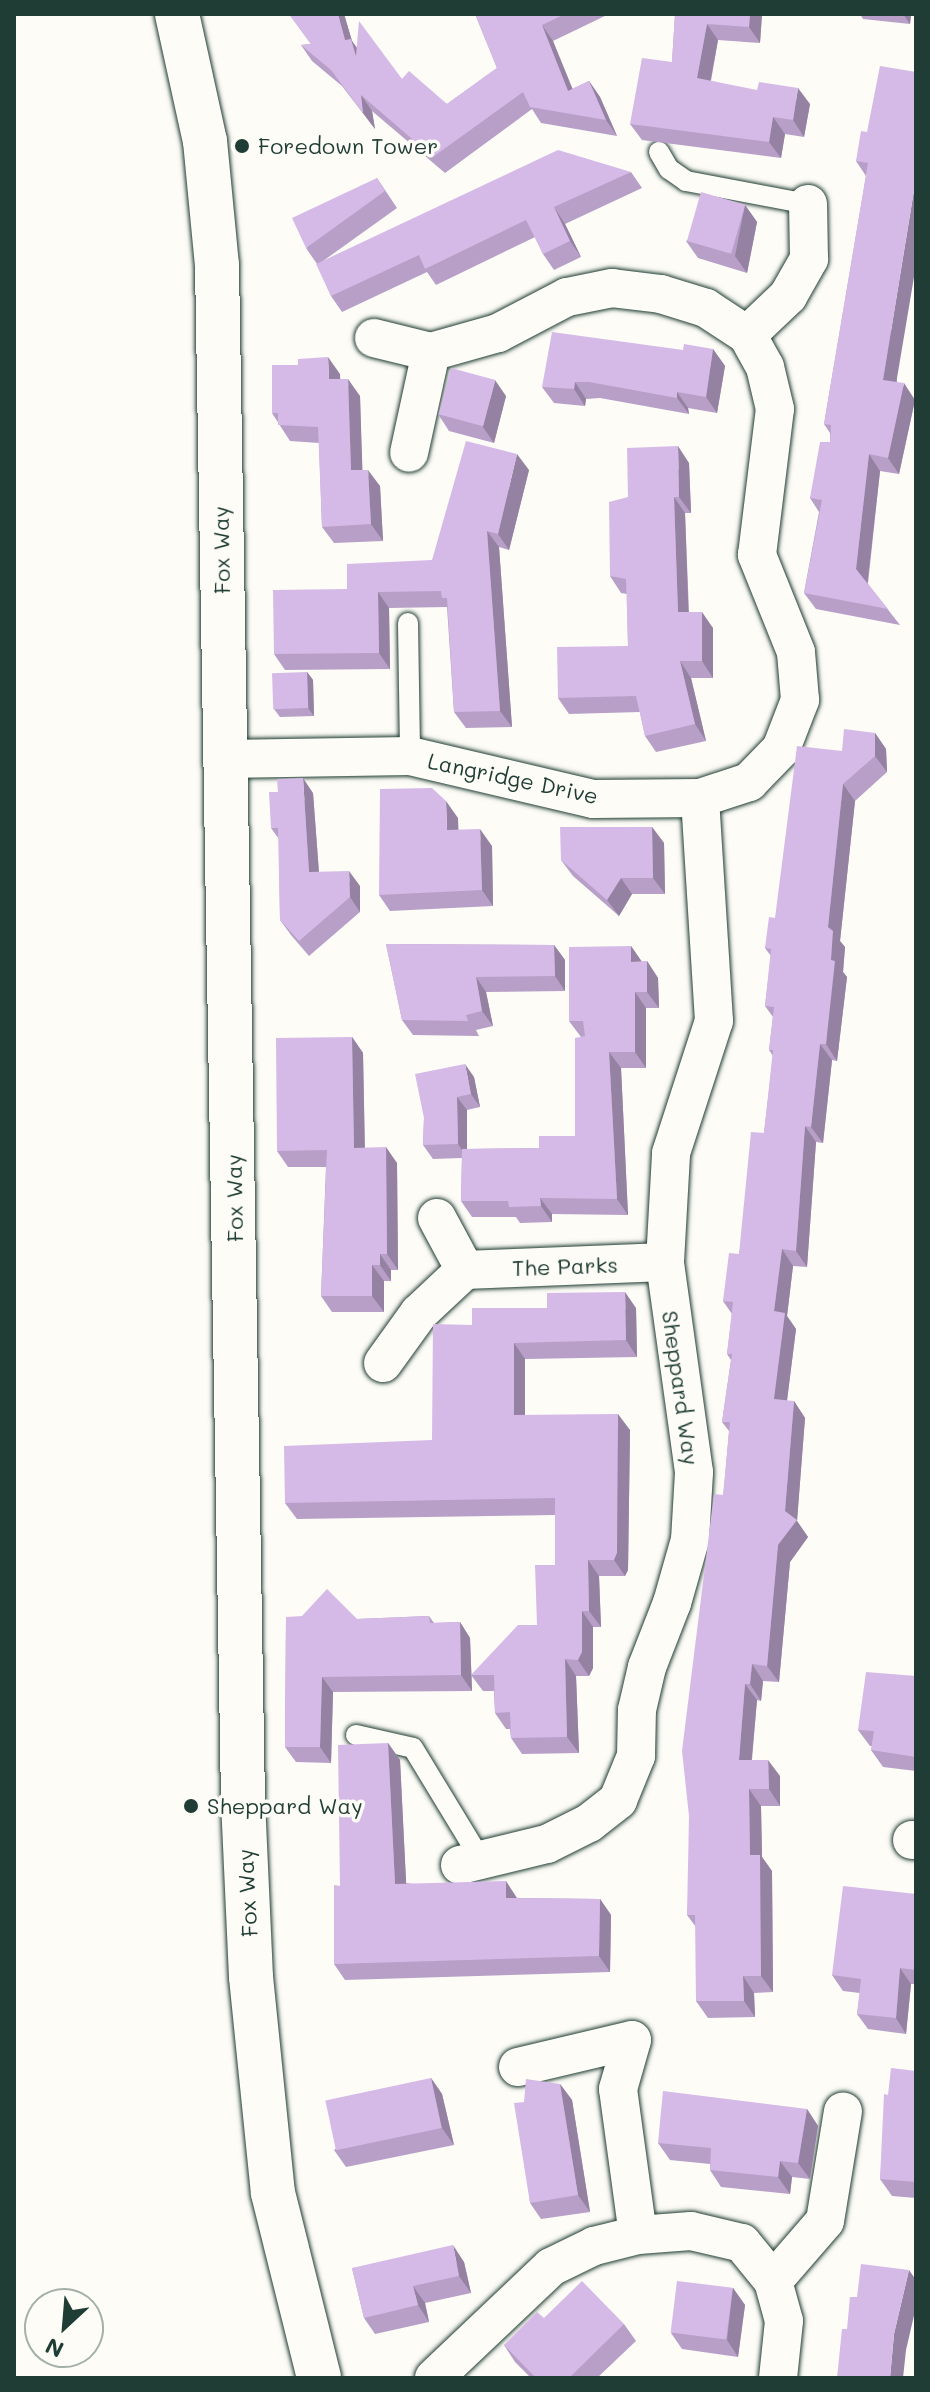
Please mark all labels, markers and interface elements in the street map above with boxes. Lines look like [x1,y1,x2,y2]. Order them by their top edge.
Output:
place label: Foredown Tower [258,133,438,159]
marker: Foredown Tower [233,137,251,155]
street label: Fox Way [207,506,235,594]
street label: Langridge Drive [425,747,601,809]
street label: Fox Way [220,1154,248,1242]
street label: The Parks [512,1251,618,1281]
street label: Sheppard Way [657,1309,705,1467]
place label: Sheppard Way [207,1793,363,1819]
marker: Sheppard Way [182,1797,200,1815]
street label: Fox Way [232,1848,262,1938]
north arrow [24,2288,104,2368]
text: N [40,2332,68,2365]

